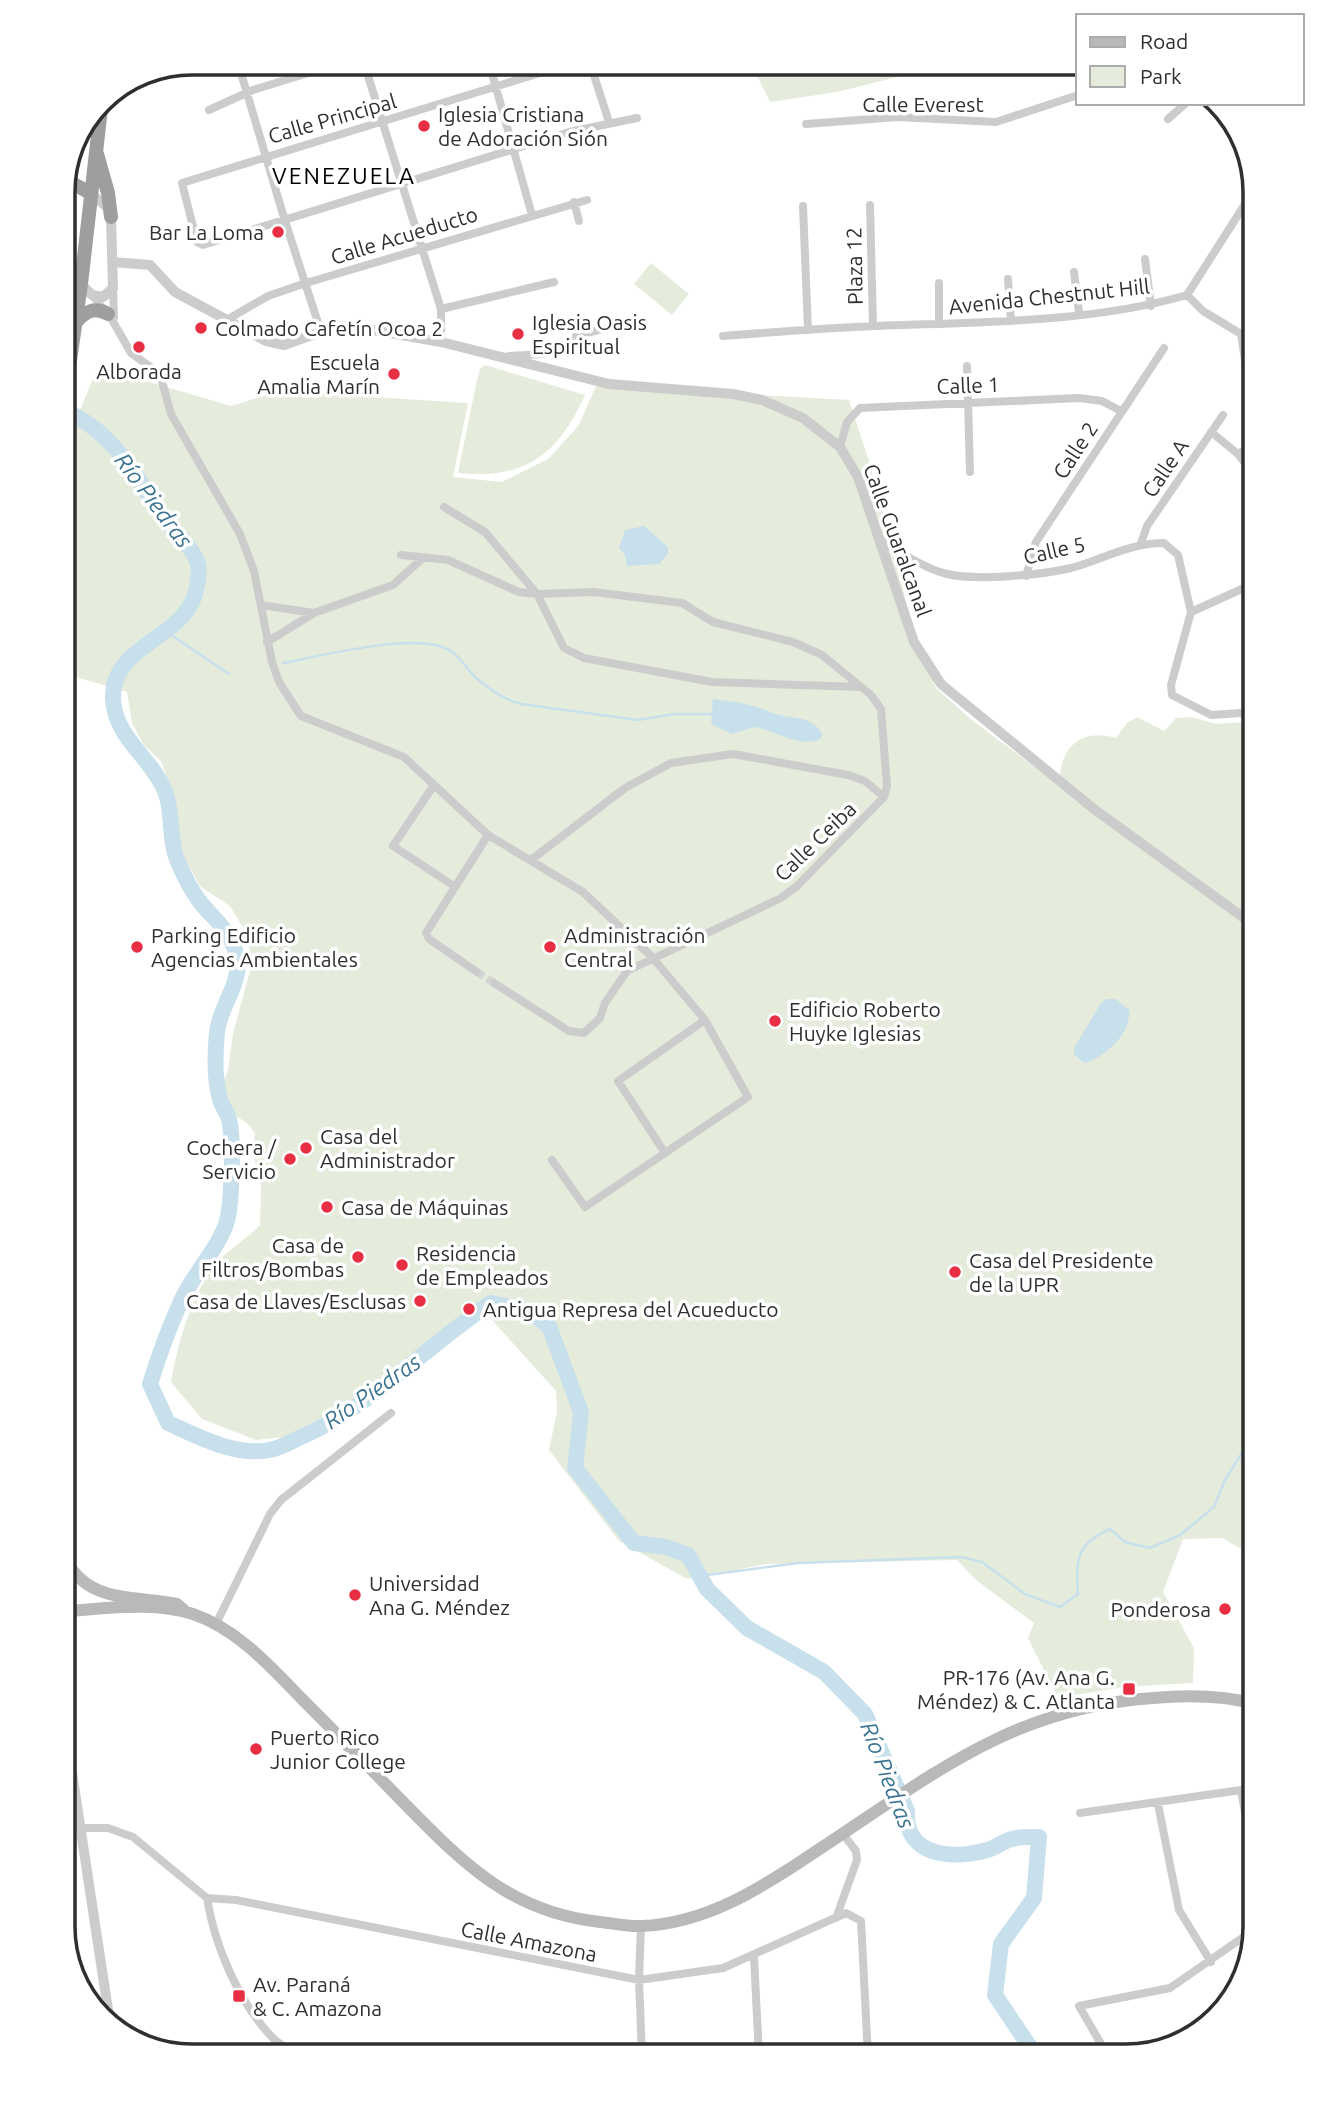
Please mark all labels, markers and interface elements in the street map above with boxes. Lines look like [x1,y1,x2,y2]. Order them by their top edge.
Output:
legend [1076,14,1304,105]
text: Road [1140,29,1188,53]
text: Park [1140,64,1182,88]
street label: Calle Principal [265,88,399,148]
street label: Calle Everest [862,92,984,116]
place label: Iglesia Cristiana de Adoración Sión [438,102,608,150]
marker: Iglesia Cristiana de Adoración Sión [416,118,432,134]
district label: VENEZUELA [272,163,416,188]
street label: Calle Acueducto [328,201,480,269]
place label: Bar La Loma [149,220,264,244]
marker: Bar La Loma [270,224,286,240]
street label: Plaza 12 [841,227,867,305]
street label: Avenida Chestnut Hill [947,274,1151,318]
place label: Iglesia Oasis Espiritual [532,310,647,358]
place label: Colmado Cafetín Ocoa 2 [215,316,443,340]
marker: Colmado Cafetín Ocoa 2 [193,320,209,336]
marker: Iglesia Oasis Espiritual [510,326,526,342]
marker: Alborada [131,339,147,355]
place label: Escuela Amalia Marín [257,350,380,398]
place label: Alborada [96,359,182,383]
marker: Escuela Amalia Marín [386,366,402,382]
street label: Calle 1 [936,372,1000,398]
street label: Calle 2 [1048,417,1102,483]
street label: Calle A [1137,434,1193,502]
water label: Río Piedras [110,448,198,552]
street label: Calle Guaralcanal [859,460,937,620]
street label: Calle 5 [1021,531,1087,569]
street label: Calle Ceiba [769,796,861,886]
place label: Parking Edificio Agencias Ambientales [151,923,358,971]
place label: Administración Central [564,923,705,971]
marker: Parking Edificio Agencias Ambientales [129,939,145,955]
marker: Administración Central [542,939,558,955]
place label: Edificio Roberto Huyke Iglesias [789,997,941,1045]
marker: Edificio Roberto Huyke Iglesias [767,1013,783,1029]
place label: Casa del Administrador [320,1124,455,1172]
place label: Cochera / Servicio [186,1135,277,1183]
marker: Casa del Administrador [298,1140,314,1156]
marker: Cochera / Servicio [282,1151,298,1167]
place label: Casa de Máquinas [341,1195,508,1219]
marker: Casa de Máquinas [319,1199,335,1215]
place label: Casa de Filtros/Bombas [201,1233,344,1281]
place label: Residencia de Empleados [416,1241,548,1289]
place label: Casa del Presidente de la UPR [969,1248,1154,1296]
marker: Casa de Filtros/Bombas [350,1249,366,1265]
marker: Residencia de Empleados [394,1257,410,1273]
marker: Casa del Presidente de la UPR [947,1264,963,1280]
place label: Casa de Llaves/Esclusas [186,1289,406,1313]
marker: Casa de Llaves/Esclusas [412,1293,428,1309]
place label: Antigua Represa del Acueducto [483,1297,779,1321]
marker: Antigua Represa del Acueducto [461,1301,477,1317]
water label: Río Piedras [319,1348,425,1433]
place label: Universidad Ana G. Méndez [369,1571,510,1619]
marker: Universidad Ana G. Méndez [347,1587,363,1603]
place label: Ponderosa [1110,1597,1211,1621]
marker: Ponderosa [1217,1601,1233,1617]
place label: PR-176 (Av. Ana G. Méndez) & C. Atlanta [917,1665,1115,1713]
marker: PR-176 (Av. Ana G. Méndez) & C. Atlanta [1121,1681,1137,1697]
water label: Río Piedras [856,1718,920,1832]
place label: Puerto Rico Junior College [270,1725,406,1773]
marker: Puerto Rico Junior College [248,1741,264,1757]
street label: Calle Amazona [459,1916,599,1966]
place label: Av. Paraná & C. Amazona [253,1972,382,2020]
marker: Av. Paraná & C. Amazona [231,1988,247,2004]

